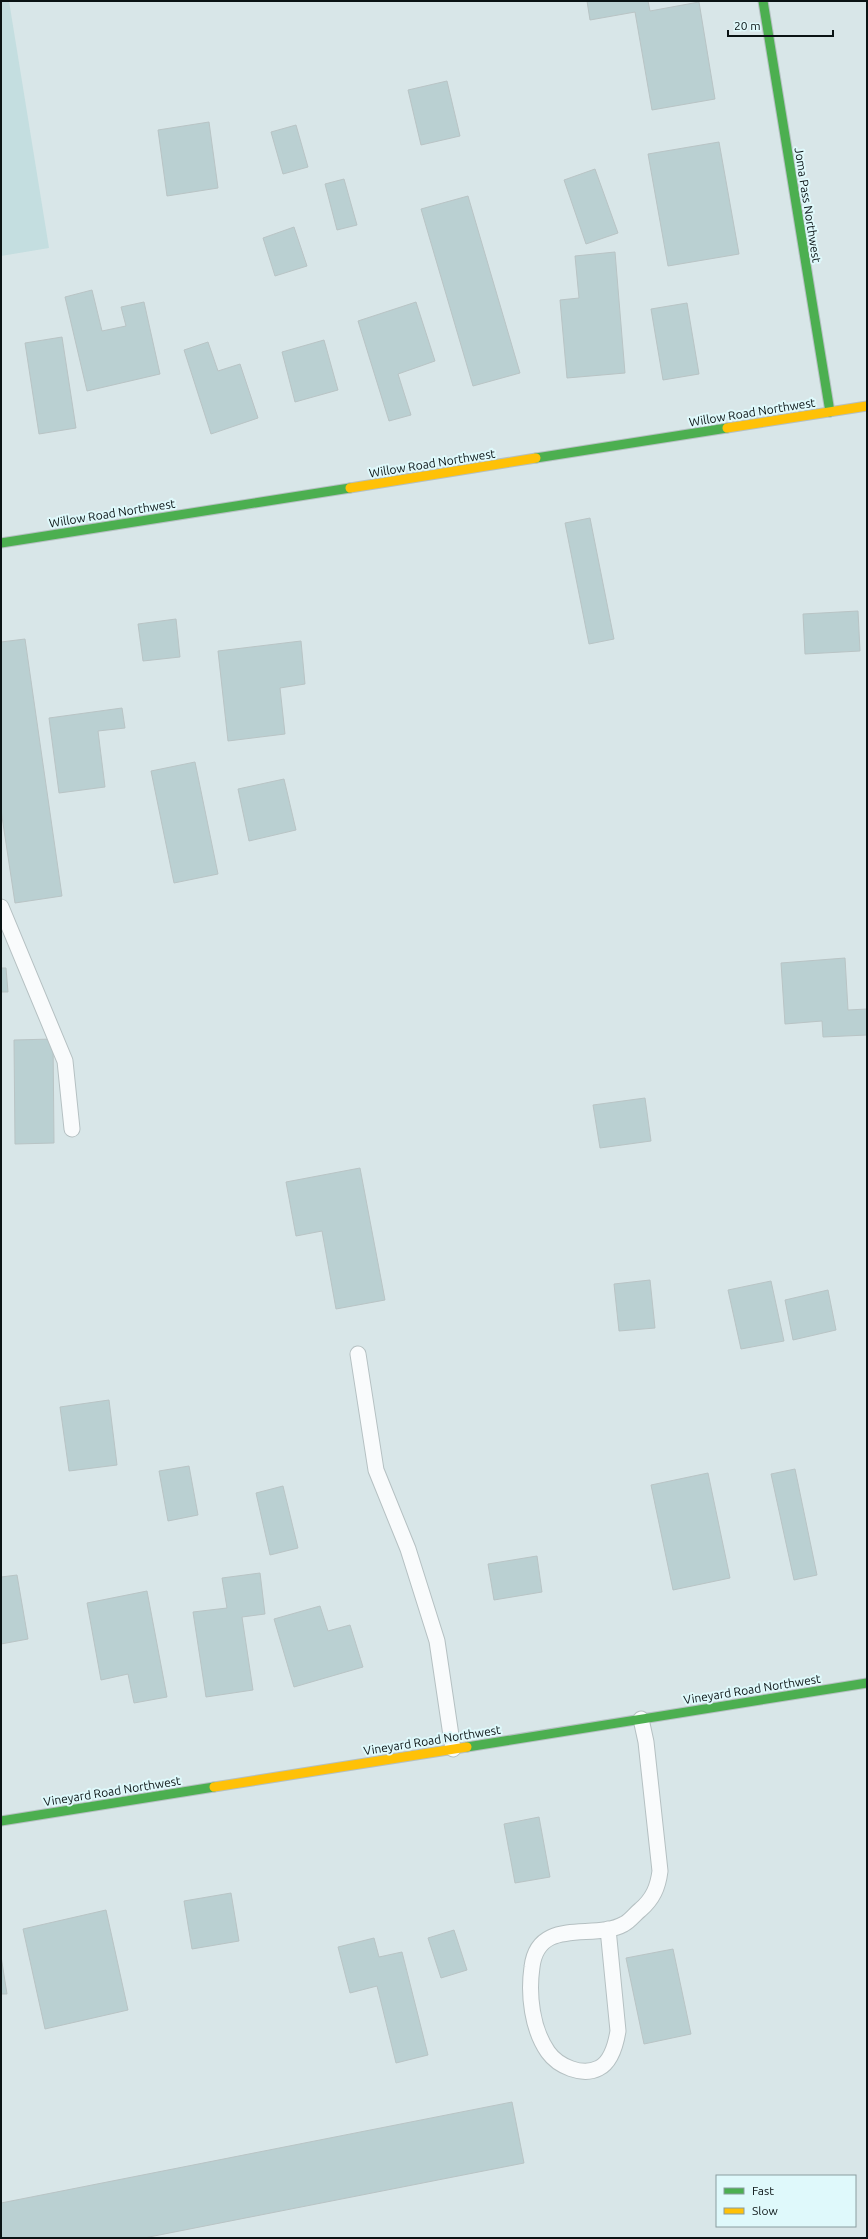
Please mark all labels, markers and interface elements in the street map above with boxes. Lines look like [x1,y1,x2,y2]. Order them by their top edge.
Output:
scale bar [728,12,833,38]
text: 20 m [734,19,761,32]
street label: Joma Pass Northwest [792,147,824,264]
street label: Willow Road Northwest [688,396,816,428]
street label: Willow Road Northwest [368,447,496,479]
street label: Willow Road Northwest [48,497,176,529]
street label: Vineyard Road Northwest [683,1672,822,1706]
street label: Vineyard Road Northwest [363,1723,502,1757]
street label: Vineyard Road Northwest [43,1774,182,1808]
legend [716,2175,856,2227]
text: Fast [752,2184,774,2197]
text: Slow [752,2204,778,2217]

